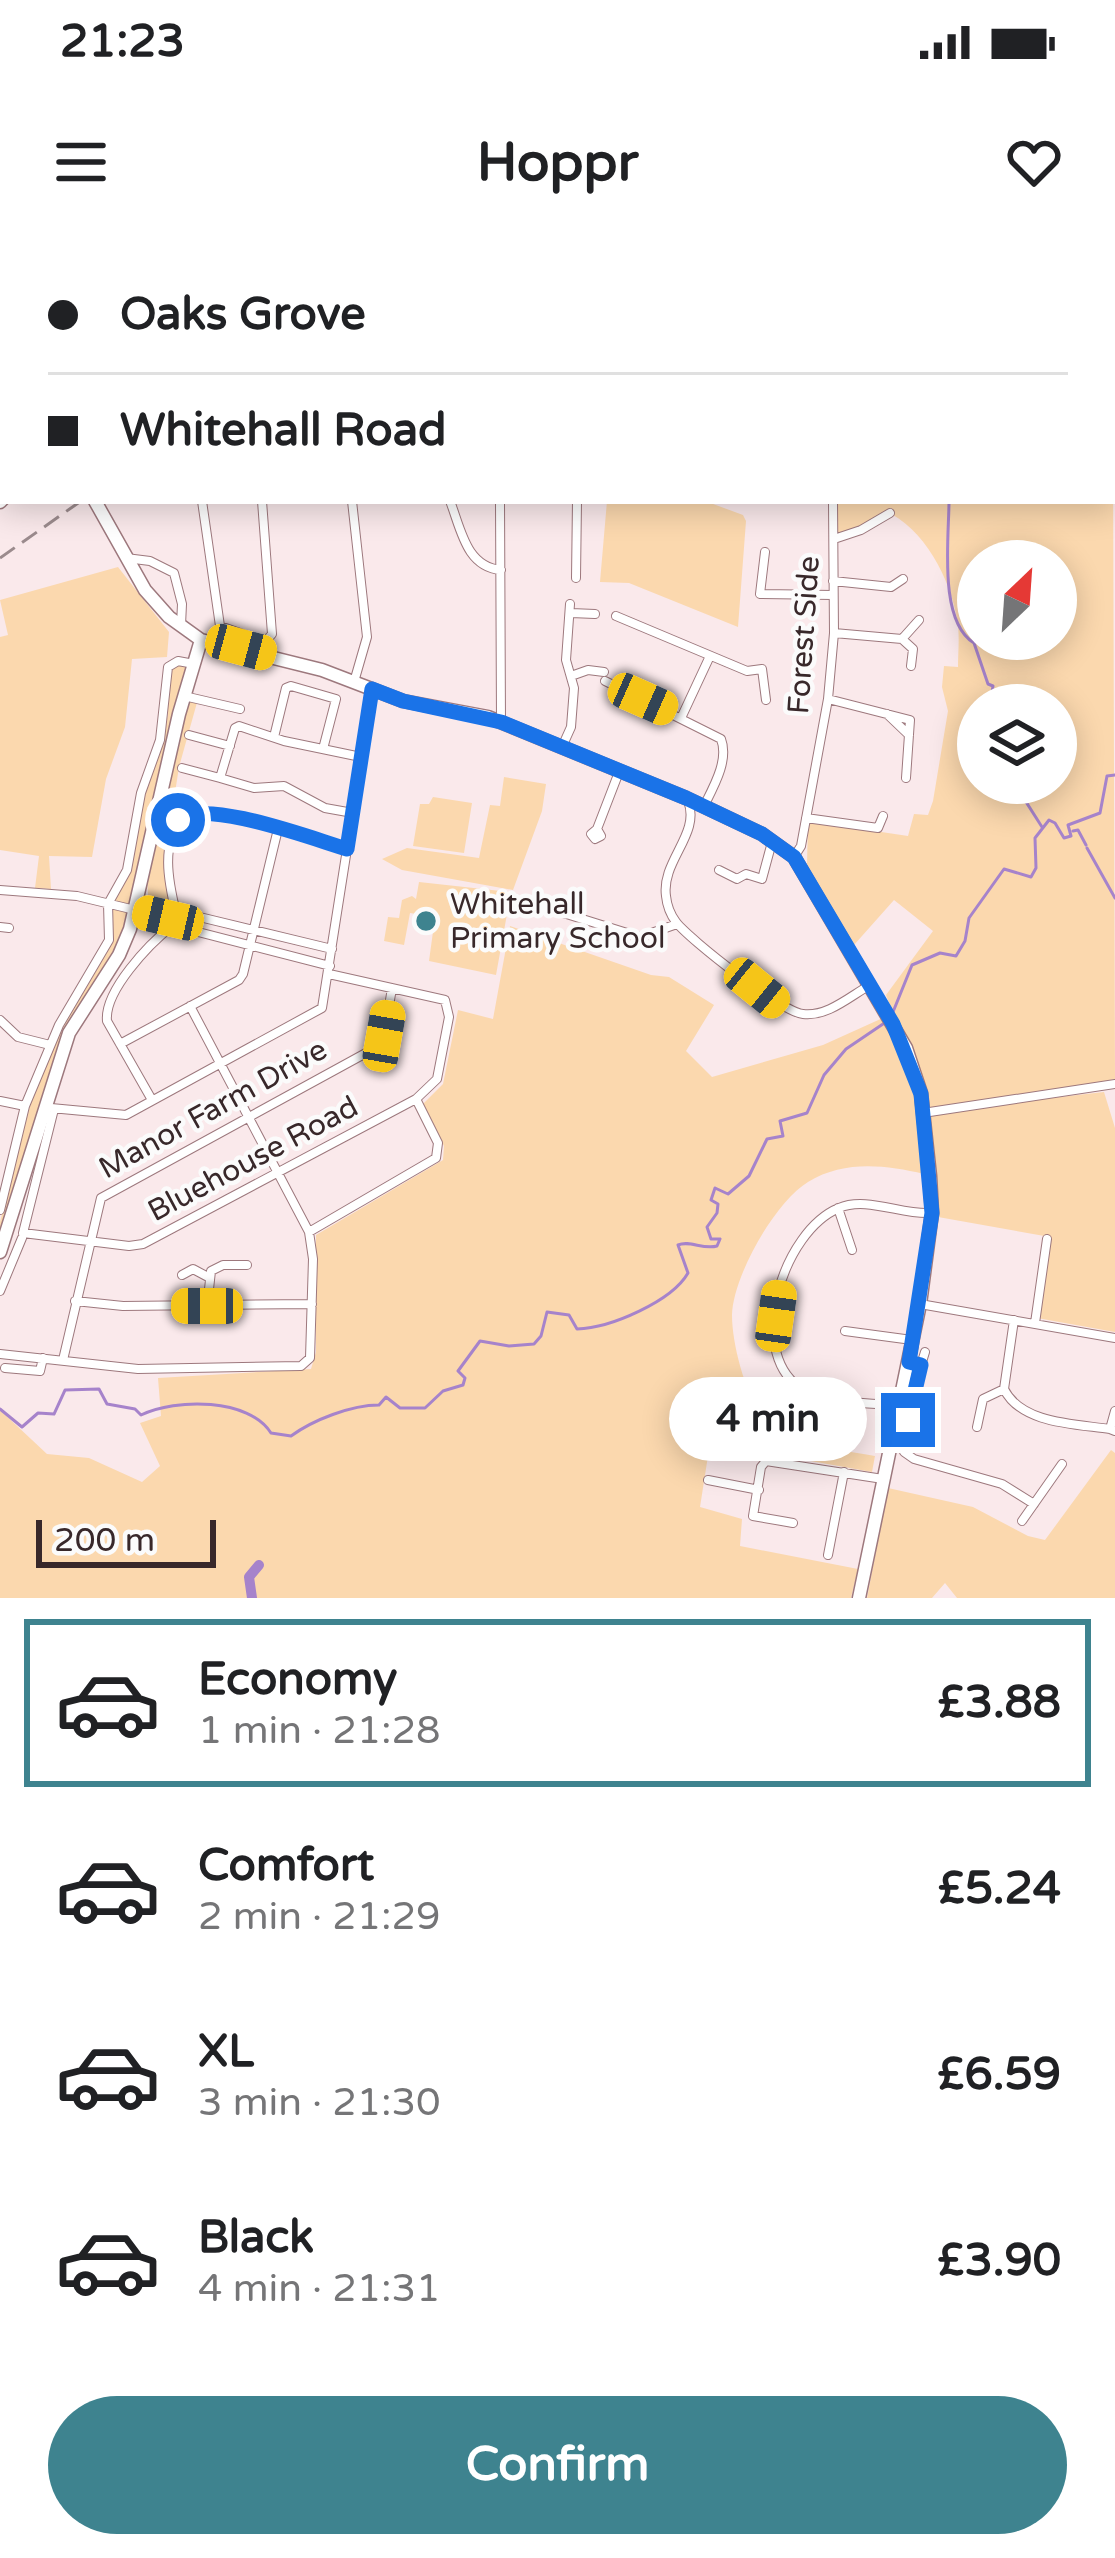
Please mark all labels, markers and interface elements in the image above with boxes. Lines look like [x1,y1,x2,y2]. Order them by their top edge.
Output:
text: 21:23 [60,15,185,69]
icon: menu [48,129,114,195]
icon: heart [1001,129,1067,195]
text: Hoppr [477,130,638,195]
text: Oaks Grove [120,288,366,342]
text: Whitehall Road [120,404,446,458]
north arrow [957,540,1077,660]
map controls [957,540,1077,804]
street label: Forest Side [780,555,828,715]
car [202,620,280,674]
car [603,668,683,730]
button: layers [957,684,1077,804]
route start [151,793,205,847]
place label: Whitehall Primary School [450,886,665,957]
car [129,892,207,944]
marker: Whitehall Primary School [413,908,439,934]
car [718,951,796,1025]
car [360,997,408,1075]
street label: Manor Farm Drive [92,1031,334,1187]
street label: Bluehouse Road [142,1088,364,1230]
car [753,1278,799,1354]
car [171,1288,243,1324]
callout: 4 min [668,1378,866,1462]
route end [881,1393,935,1447]
text: 4 min [716,1395,820,1442]
scale bar [36,1514,216,1567]
text: 200 m [54,1521,155,1560]
icon: car [54,1649,162,1757]
text: Economy [198,1653,397,1707]
text: £3.88 [938,1676,1061,1730]
text: 1 min · 21:28 [198,1707,440,1754]
icon: car [54,1835,162,1943]
text: Comfort [198,1839,374,1893]
text: £5.24 [938,1862,1061,1916]
text: 2 min · 21:29 [198,1893,440,1940]
icon: car [54,2021,162,2129]
text: XL [198,2025,254,2079]
text: £6.59 [937,2048,1061,2102]
text: 3 min · 21:30 [198,2079,440,2126]
icon: car [54,2207,162,2315]
text: Black [198,2211,314,2265]
text: £3.90 [937,2234,1061,2288]
text: 4 min · 21:31 [198,2265,440,2312]
button: Confirm [48,2396,1067,2534]

